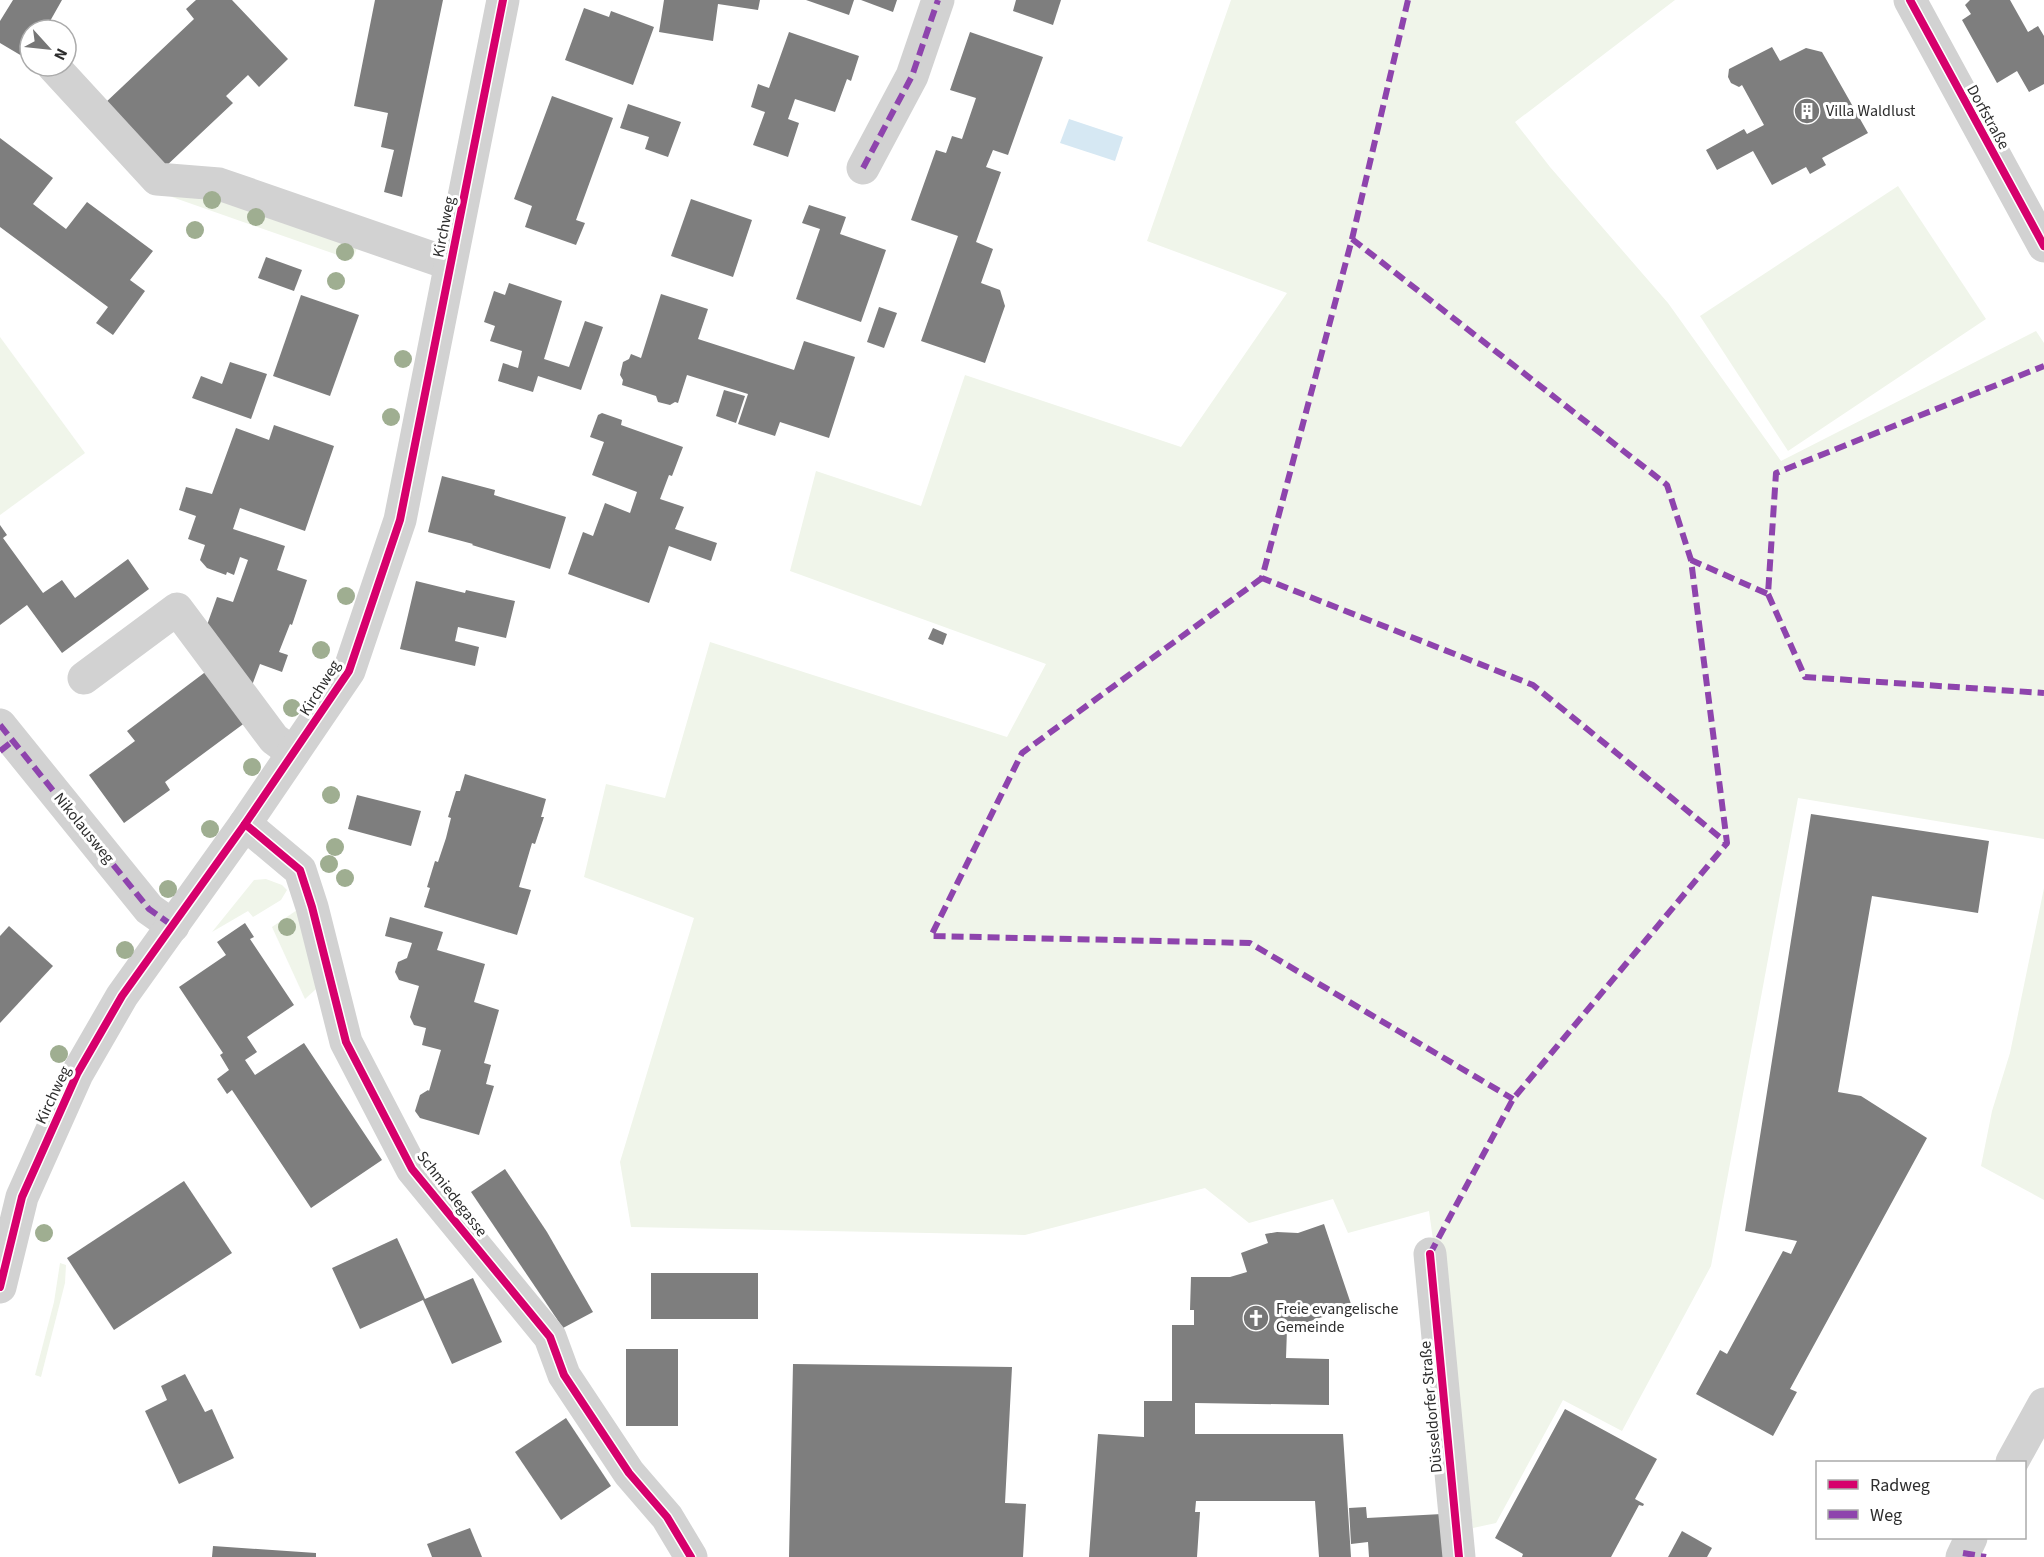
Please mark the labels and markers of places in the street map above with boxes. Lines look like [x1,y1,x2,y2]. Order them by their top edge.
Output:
building icon: Villa Waldlust [1792,96,1822,126]
place label: Villa Waldlust [1826,100,1916,122]
place label: Freie evangelische Gemeinde [1276,1298,1398,1338]
church icon: Freie evangelische Gemeinde [1241,1303,1271,1333]

